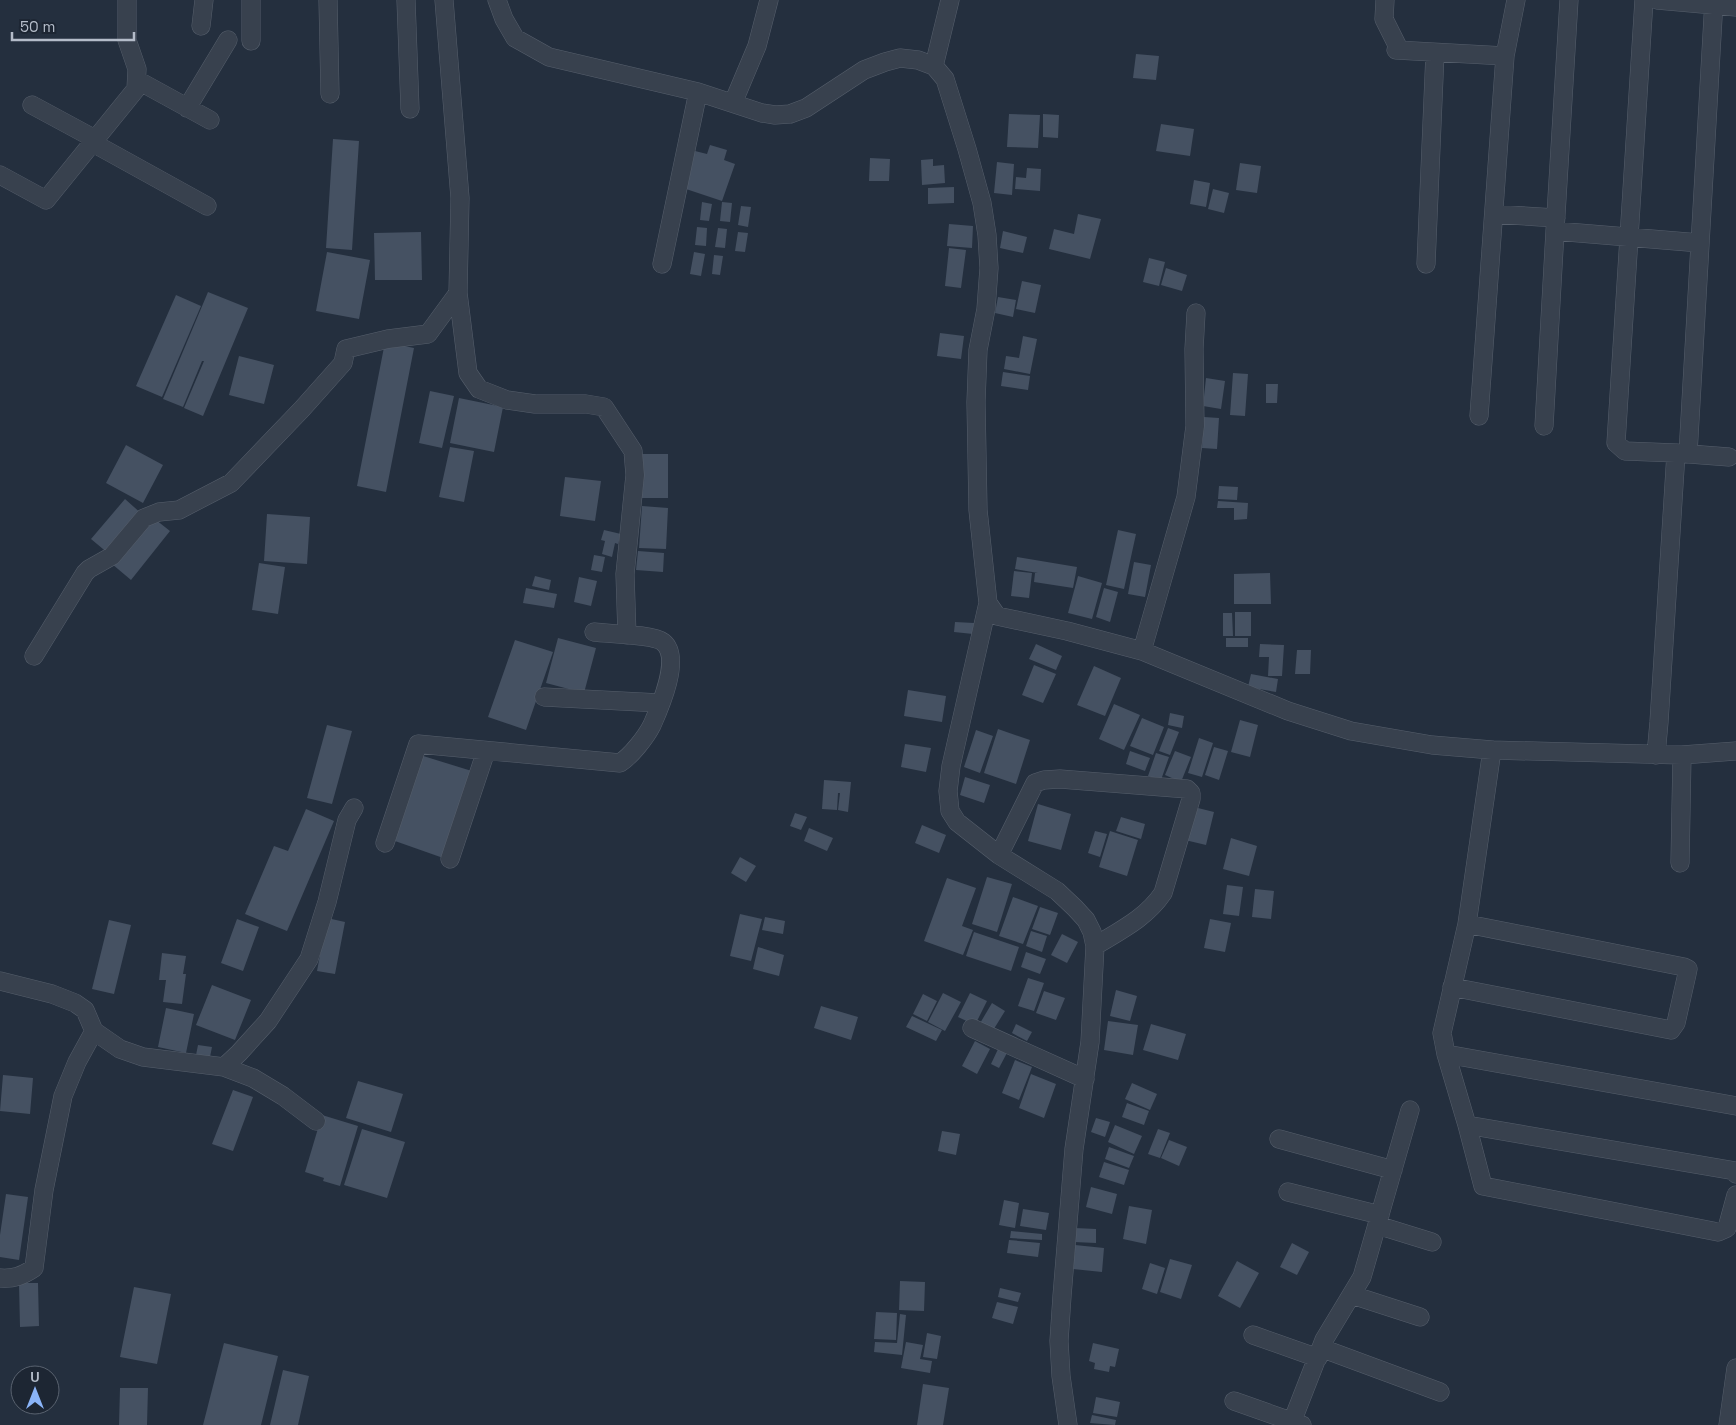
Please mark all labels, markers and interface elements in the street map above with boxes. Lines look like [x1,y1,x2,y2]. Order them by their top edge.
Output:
scale bar [12,10,135,42]
text: 50 m [20,17,55,36]
north arrow [10,1365,60,1415]
text: U [30,1368,40,1386]

